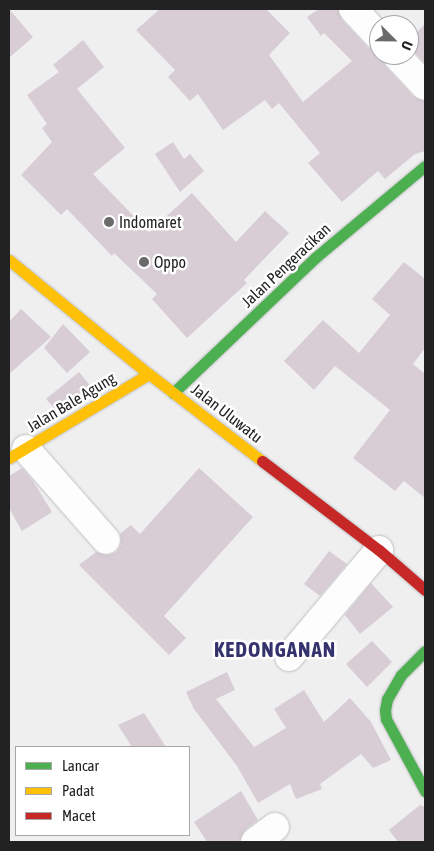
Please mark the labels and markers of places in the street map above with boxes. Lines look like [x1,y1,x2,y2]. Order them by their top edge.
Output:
place label: Indomaret [119,212,181,232]
marker: Indomaret [103,216,115,228]
place label: Oppo [154,252,186,272]
marker: Oppo [138,256,150,268]

